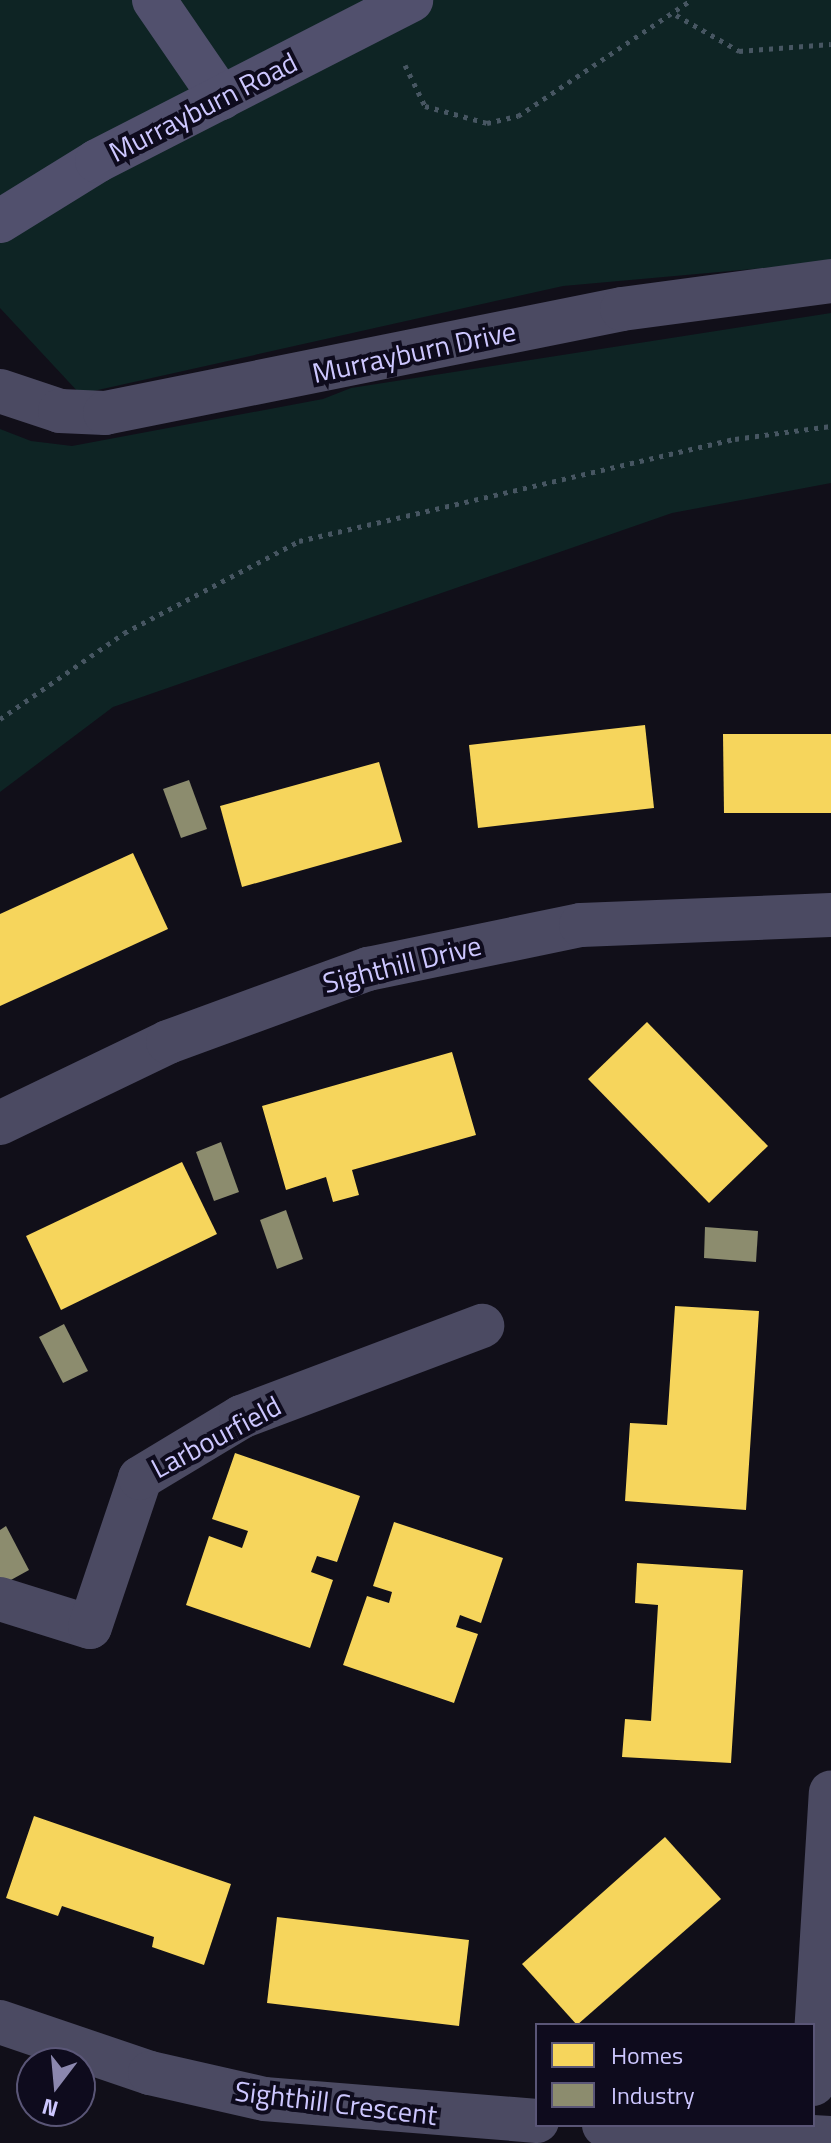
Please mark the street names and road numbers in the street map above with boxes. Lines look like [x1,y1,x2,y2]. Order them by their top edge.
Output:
street label: Murrayburn Road [103,45,303,169]
street label: Murrayburn Drive [309,314,519,390]
street label: Sighthill Drive [319,928,485,1000]
street label: Larbourfield [145,1389,287,1485]
street label: Sighthill Crescent [233,2074,439,2132]

